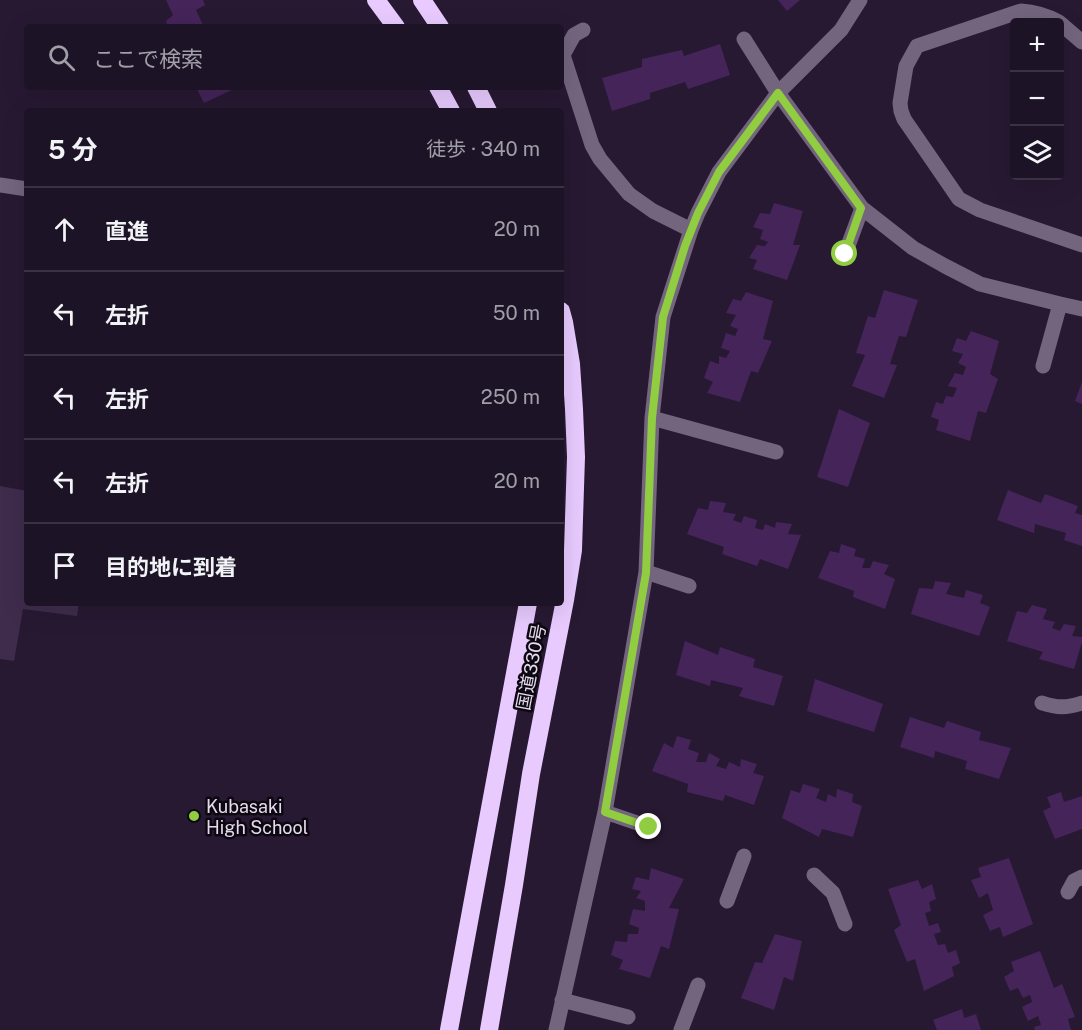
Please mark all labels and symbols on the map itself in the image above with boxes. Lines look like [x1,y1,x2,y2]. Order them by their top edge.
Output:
route start [831,240,857,266]
street label: 国道330号 [512,622,550,712]
place label: Kubasaki High School [206,796,308,838]
marker: Kubasaki High School [187,809,201,823]
route end [635,813,661,839]

